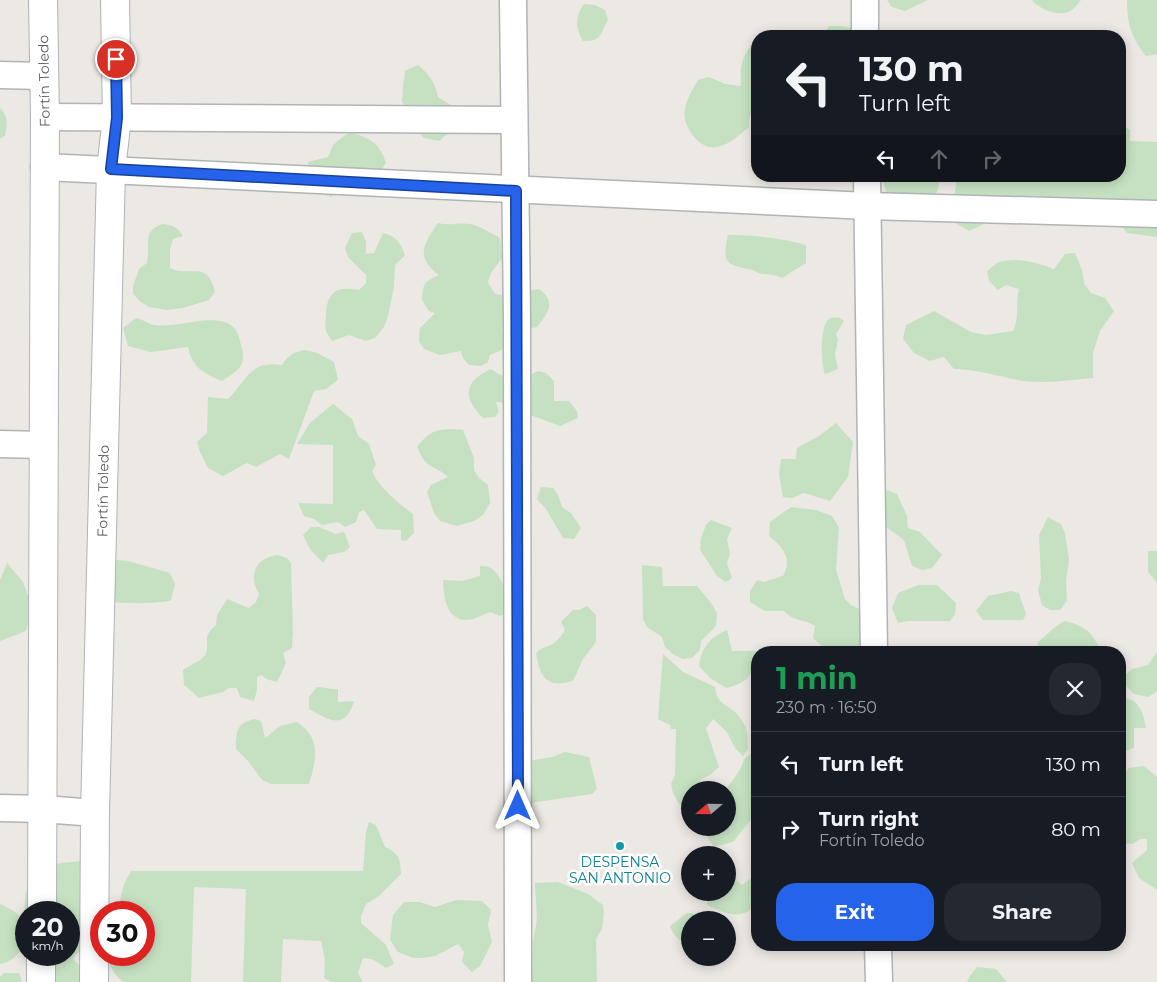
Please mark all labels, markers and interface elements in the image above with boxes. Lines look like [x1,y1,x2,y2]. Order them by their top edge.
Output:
street label: Fortín Toledo [34,34,54,127]
pin [95,38,137,80]
icon: arrive [102,45,130,73]
text: 130 m [859,47,964,90]
icon: left [776,50,841,115]
text: Turn left [859,90,951,117]
icon: left [872,145,900,173]
icon: ahead [925,145,953,173]
icon: right [978,145,1006,173]
street label: Fortín Toledo [93,444,113,537]
text: 1 min [776,660,857,697]
button: close [1049,663,1101,715]
text: 230 m · 16:50 [776,698,877,717]
icon: left [776,750,804,778]
text: Turn left [819,753,904,776]
text: 130 m [1046,753,1101,776]
position arrow [491,779,543,831]
north arrow [681,781,736,836]
map controls [681,781,736,966]
text: Turn right [819,808,919,831]
icon: right [776,815,804,843]
text: 80 m [1051,818,1101,841]
text: Fortín Toledo [819,831,925,850]
marker: DESPENSA SAN ANTONIO [614,840,626,852]
button: + [681,846,736,901]
place label: DESPENSA SAN ANTONIO [569,853,671,887]
button: Exit [776,883,934,941]
button: Share [944,883,1101,941]
speed limit sign: 30 [90,901,155,966]
button: − [681,911,736,966]
text: 20 [32,912,63,942]
text: km/h [31,938,64,953]

